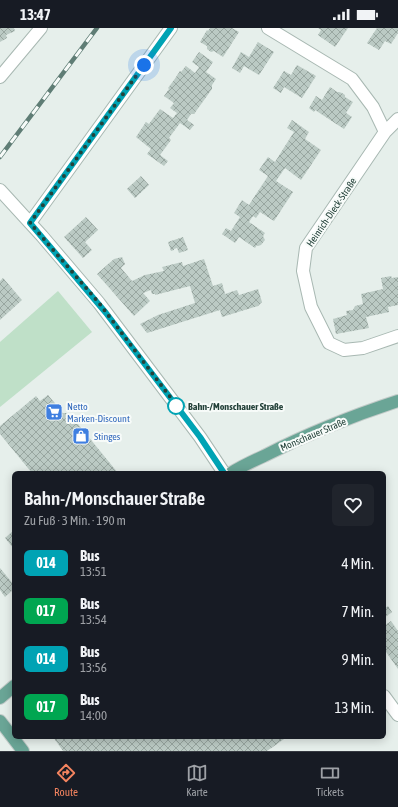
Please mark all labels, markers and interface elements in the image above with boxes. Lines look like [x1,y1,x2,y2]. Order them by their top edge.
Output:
text: 13:47 [20,6,51,23]
your location [134,55,154,75]
street label: Heinrich-Dieck-Straße [304,175,359,249]
marker: Bahn-/Monschauer Straße [167,397,185,415]
place label: Netto Marken-Discount [67,401,130,424]
place label: Bahn-/Monschauer Straße [188,401,284,412]
supermarket icon: Netto Marken-Discount [44,402,64,422]
street label: Monschauer Straße [279,415,348,453]
shop icon: Stinges [71,426,91,446]
place label: Stinges [94,431,121,442]
button: heart [332,484,374,526]
text: Bahn-/Monschauer Straße [24,487,205,509]
text: Zu Fuß · 3 Min. · 190 m [24,513,126,528]
text: Bus [80,547,100,564]
text: 014 [36,555,56,571]
text: 4 Min. [341,555,374,572]
text: 13:51 [80,564,107,579]
text: Bus [80,595,100,612]
text: 017 [36,603,56,619]
text: 7 Min. [341,603,374,620]
text: 13:54 [80,612,107,627]
text: Bus [80,643,100,660]
text: 014 [36,651,56,667]
text: 9 Min. [341,651,374,668]
text: 13:56 [80,660,107,675]
text: Bus [80,691,100,708]
text: 017 [36,699,56,715]
text: 13 Min. [334,699,374,716]
text: 14:00 [80,708,107,723]
tab: Route [54,762,78,798]
tab: Karte [186,762,208,798]
tab: Tickets [316,762,344,798]

